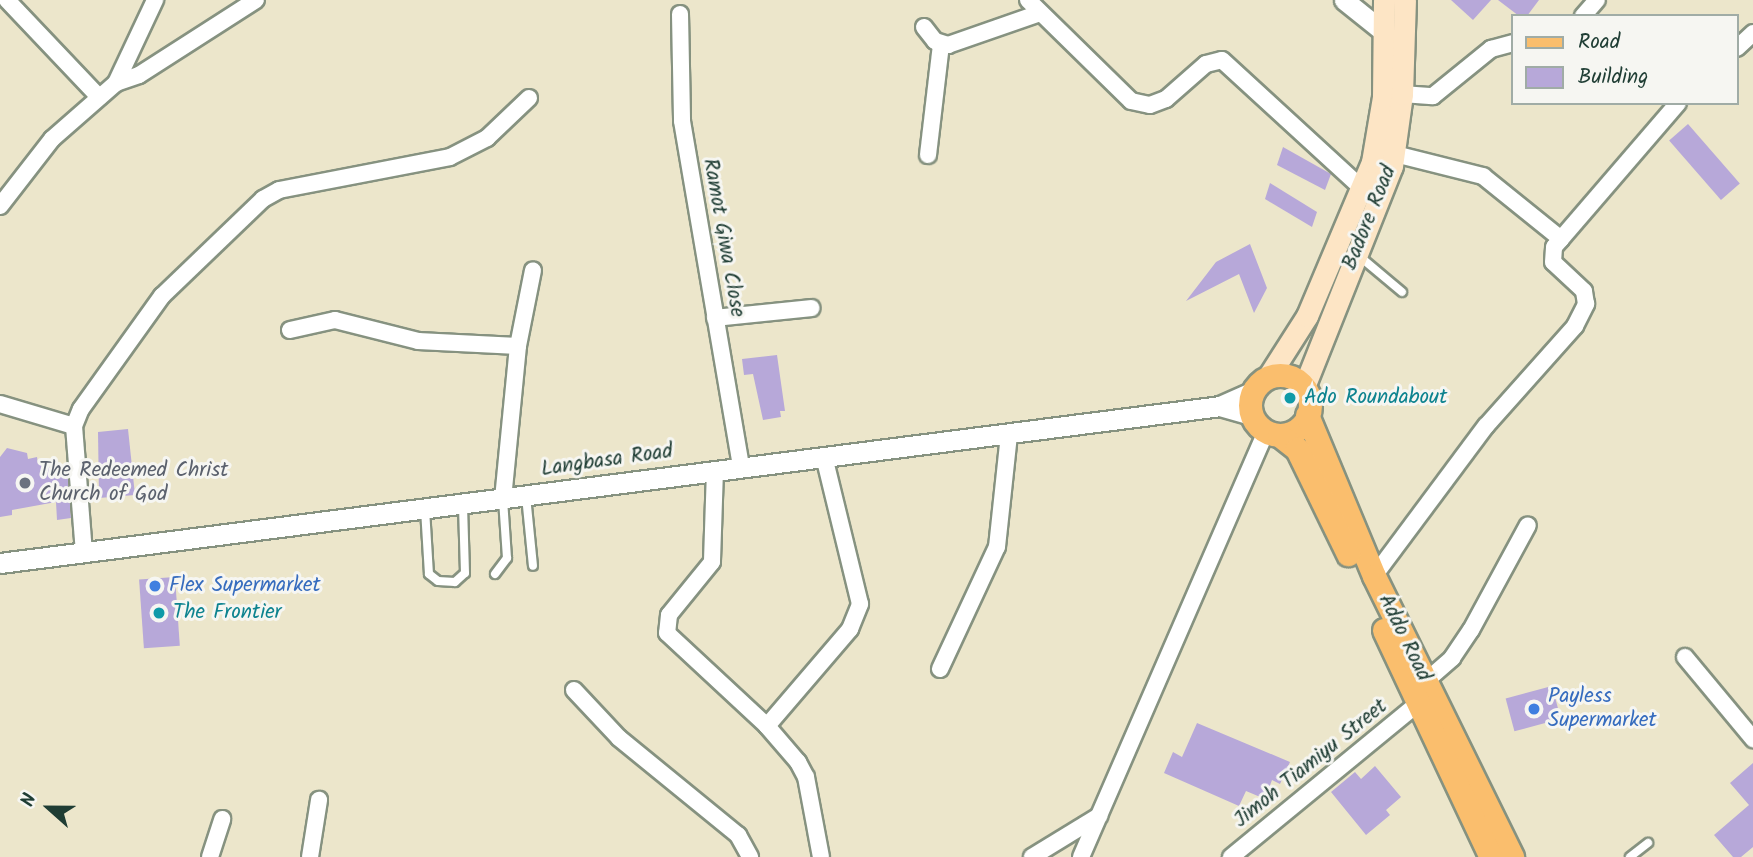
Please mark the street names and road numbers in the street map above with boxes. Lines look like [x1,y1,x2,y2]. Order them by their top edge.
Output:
street label: Ramot Giwa Close [697,157,749,319]
street label: Badore Road [1338,162,1402,274]
street label: Langbasa Road [540,439,674,483]
street label: Addo Road [1372,590,1436,686]
street label: Jimoh Tiamiyu Street [1229,694,1393,834]

